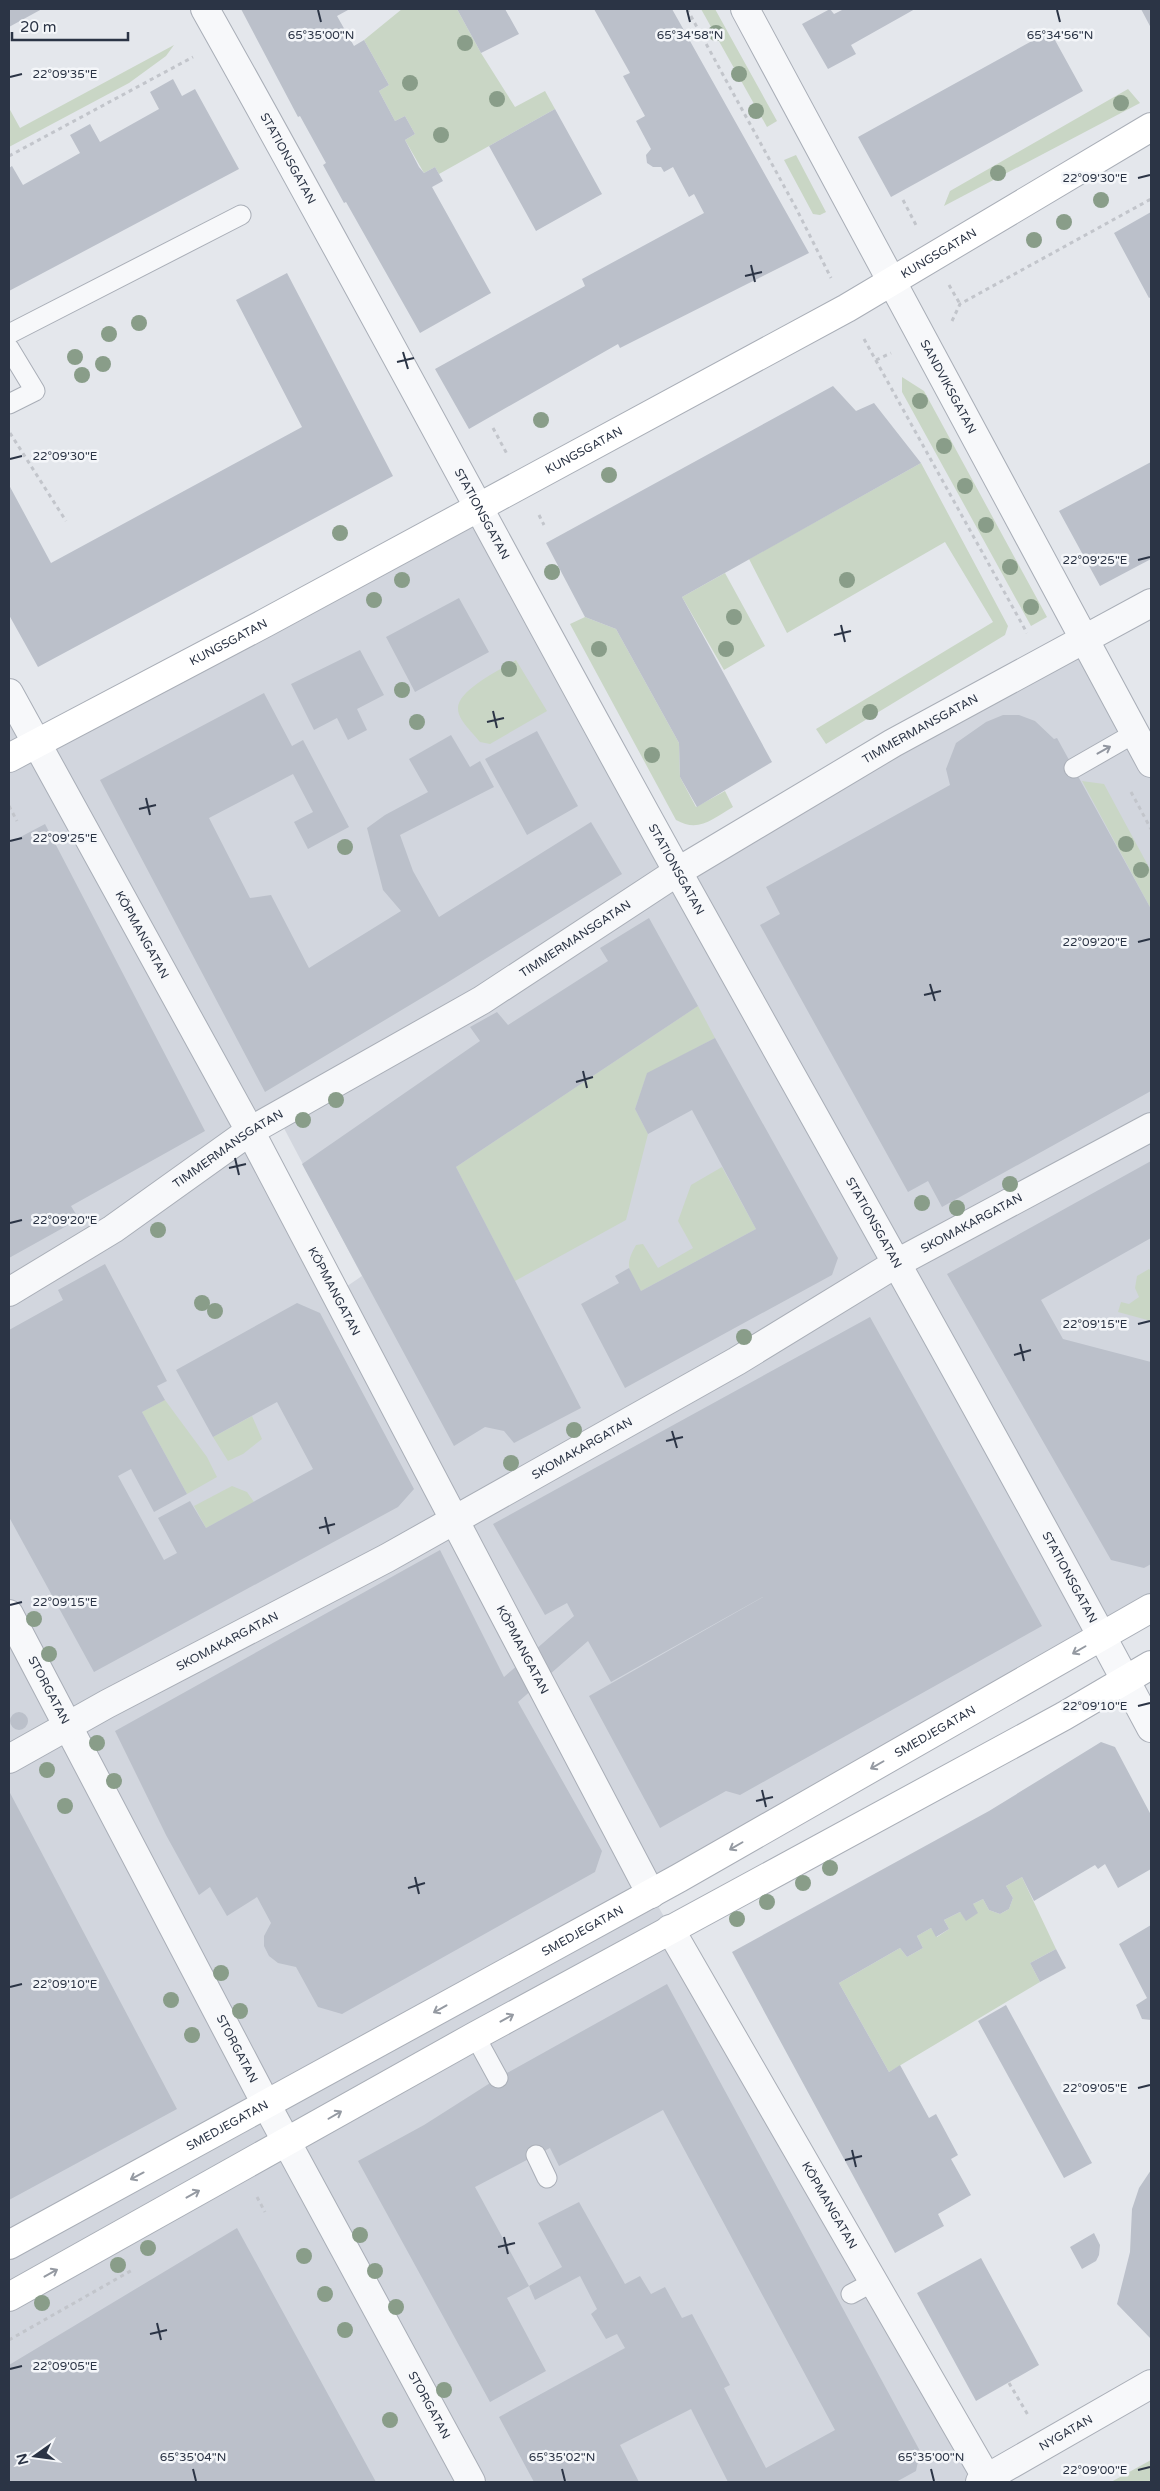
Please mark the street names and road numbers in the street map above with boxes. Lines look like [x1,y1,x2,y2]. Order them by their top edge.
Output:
street label: STATIONSGATAN [257,110,319,206]
street label: KUNGSGATAN [898,225,979,281]
street label: SANDVIKSGATAN [917,337,979,436]
street label: KUNGSGATAN [543,424,625,477]
street label: STATIONSGATAN [452,466,512,562]
street label: KUNGSGATAN [187,616,270,669]
street label: TIMMERMANSGATAN [860,691,981,767]
street label: STATIONSGATAN [646,821,707,917]
street label: KÖPMANGATAN [112,888,172,981]
street label: TIMMERMANSGATAN [517,897,634,980]
street label: TIMMERMANSGATAN [170,1107,286,1191]
street label: STATIONSGATAN [843,1175,905,1271]
street label: SKOMAKARGATAN [918,1190,1025,1256]
street label: KÖPMANGATAN [305,1245,363,1338]
street label: SKOMAKARGATAN [529,1414,635,1482]
street label: STATIONSGATAN [1039,1529,1100,1625]
street label: KÖPMANGATAN [494,1603,552,1697]
street label: SKOMAKARGATAN [174,1609,281,1674]
street label: STORGATAN [25,1654,73,1727]
street label: SMEDJEGATAN [892,1703,978,1760]
street label: SMEDJEGATAN [539,1903,626,1959]
street label: STORGATAN [213,2012,261,2085]
street label: SMEDJEGATAN [184,2097,271,2153]
street label: KÖPMANGATAN [799,2159,860,2251]
street label: STORGATAN [405,2369,453,2441]
street label: NYGATAN [1037,2412,1095,2454]

